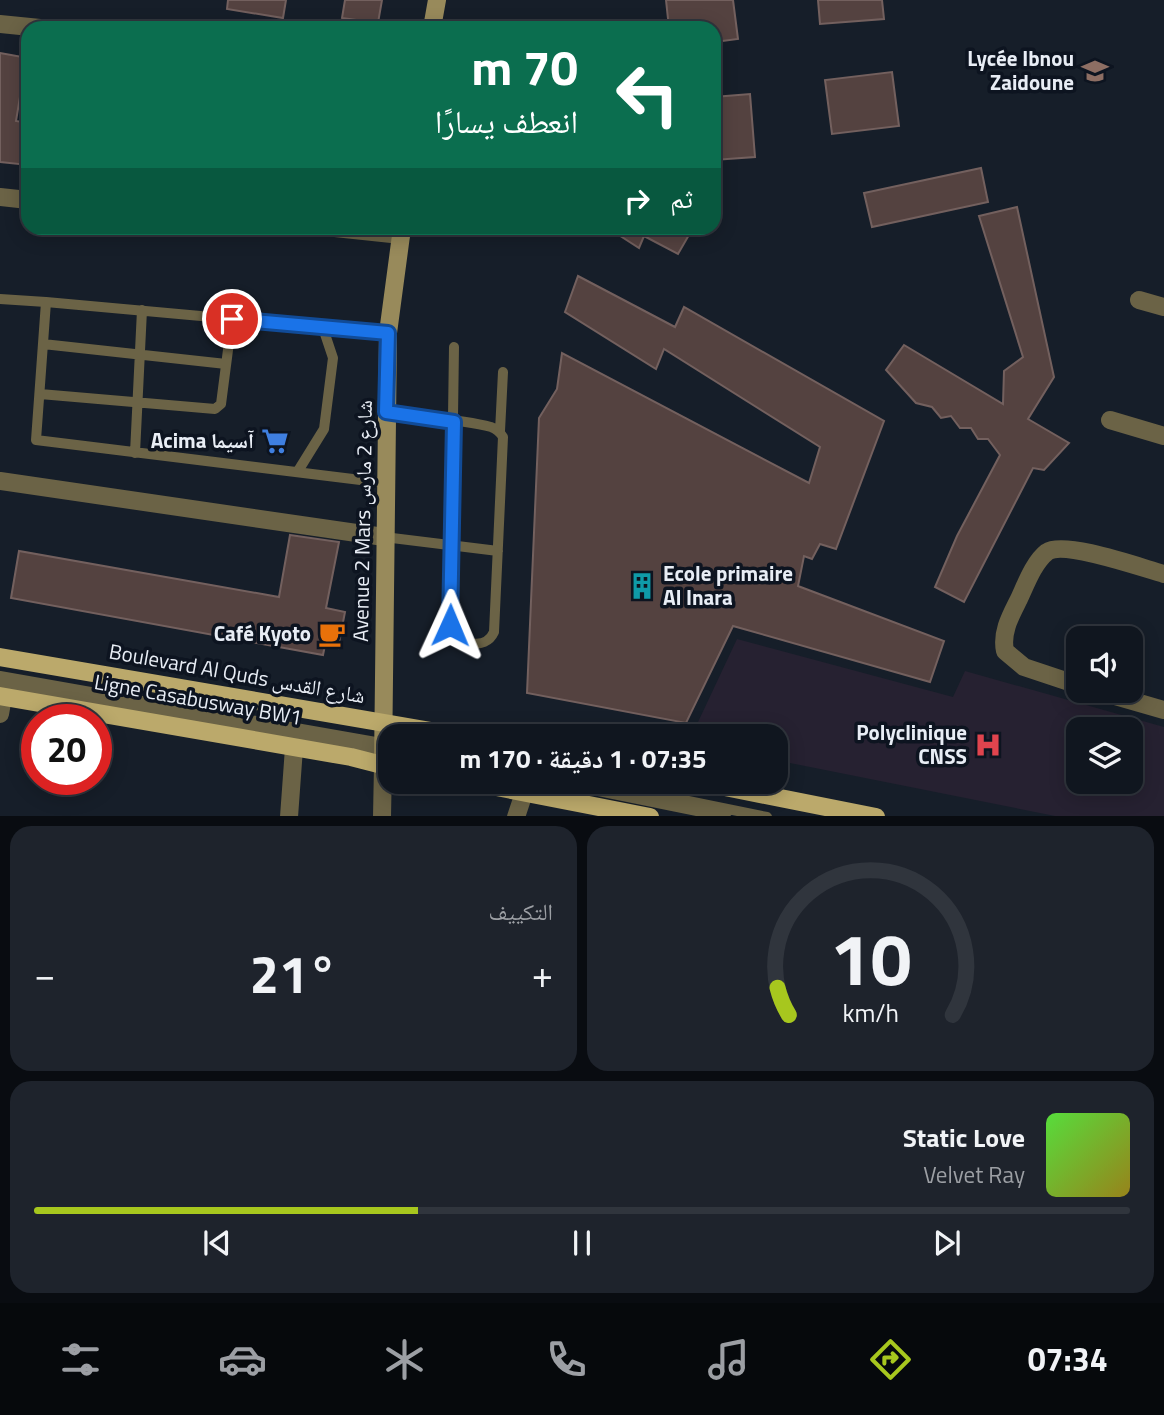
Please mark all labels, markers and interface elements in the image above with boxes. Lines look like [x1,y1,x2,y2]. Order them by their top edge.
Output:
text: 70 m [471,29,578,104]
place label: Lycée Ibnou Zaidoune [967,42,1074,98]
icon: left [602,49,693,140]
school or university icon: Lycée Ibnou Zaidoune [1080,56,1110,86]
text: انعطف يسارًا [435,97,578,145]
text: ثم [670,179,693,218]
icon: right [618,182,656,220]
pin [202,289,262,349]
icon: arrive [213,300,251,338]
street label: Avenue 2 Mars شارع 2 مارس [344,400,380,642]
place label: Acima آسيما [151,424,254,456]
supermarket icon: Acima آسيما [260,426,290,456]
place label: Ecole primaire Al Inara [663,557,793,613]
building icon: Ecole primaire Al Inara [627,571,657,601]
position arrow [413,588,487,662]
place label: Café Kyoto [214,617,311,649]
cafe icon: Café Kyoto [317,619,347,649]
map controls [1066,626,1143,794]
button: sound [1066,626,1143,703]
street label: Boulevard Al Quds شارع القدس [107,635,368,711]
street label: Ligne Casabusway BW1 [92,665,305,733]
speed limit sign: 20 [21,704,112,795]
place label: Polyclinique CNSS [856,716,967,772]
button: layers [1066,717,1143,794]
hospital icon: Polyclinique CNSS [973,730,1003,760]
text: 07:35 · 1 دقيقة · 170 m [459,739,707,778]
text: التكييف [488,894,553,929]
text: 10 [830,903,911,1013]
text: 21° [250,934,337,1013]
text: − [34,945,55,1003]
text: + [532,945,553,1003]
text: km/h [842,993,899,1031]
text: Static Love [903,1118,1025,1157]
text: Velvet Ray [923,1157,1025,1192]
icon: previous [198,1224,236,1262]
icon: pause [563,1224,601,1262]
icon: next [928,1224,966,1262]
icon: filters [56,1335,105,1384]
icon: car [218,1335,267,1384]
icon: climate [380,1335,429,1384]
icon: phone [542,1335,591,1384]
icon: music [704,1335,753,1384]
icon: directions [866,1335,915,1384]
text: 07:34 [1028,1335,1108,1383]

